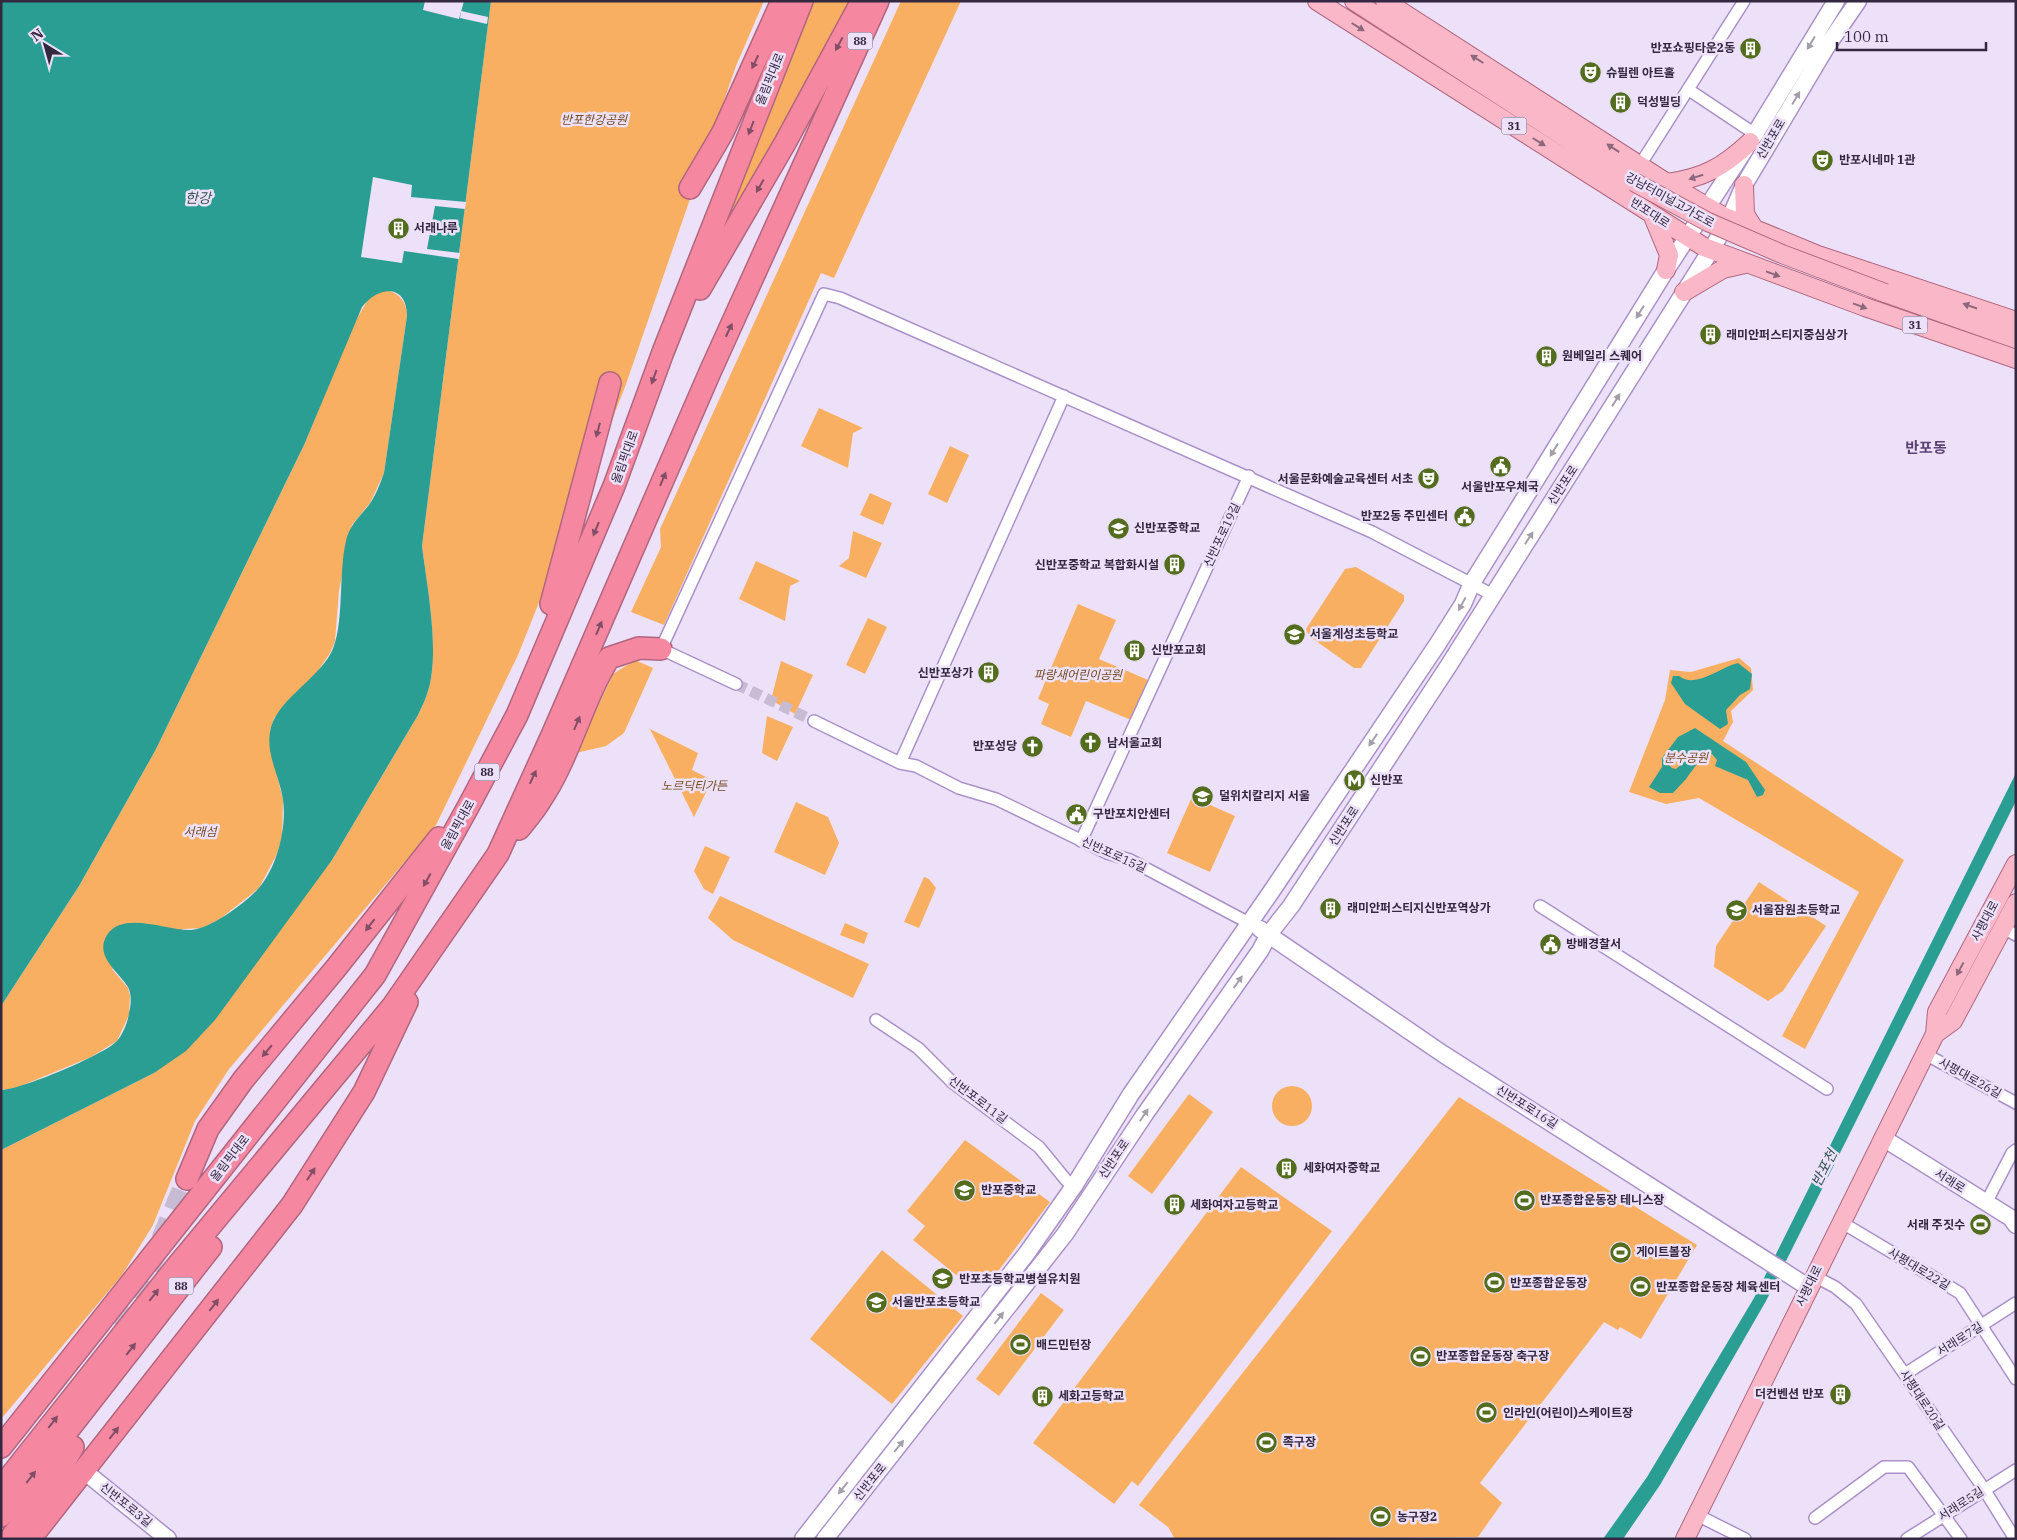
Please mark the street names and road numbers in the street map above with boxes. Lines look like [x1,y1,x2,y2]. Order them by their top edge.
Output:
road number: 88 [848,32,872,49]
street label: 올림픽대로 [752,50,787,107]
street label: 신반포로 [1753,116,1788,162]
road number: 31 [1502,118,1526,134]
street label: 강남터미널고가도로 [1623,169,1717,230]
street label: 반포대로 [1628,194,1673,231]
road number: 31 [1902,316,1928,334]
street label: 올림픽대로 [608,428,641,485]
street label: 신반포로 [1544,462,1581,507]
street label: 신반포로19길 [1200,500,1243,570]
road number: 88 [474,764,500,780]
street label: 올림픽대로 [438,797,478,853]
street label: 신반포로 [1325,803,1362,848]
street label: 신반포로15길 [1079,834,1149,876]
street label: 사평대로 [1968,898,2002,944]
street label: 사평대로26길 [1936,1054,2004,1101]
street label: 신반포로11길 [946,1073,1011,1127]
street label: 신반포로16길 [1494,1082,1561,1131]
street label: 올림픽대로 [207,1131,253,1184]
street label: 신반포로 [1095,1136,1132,1181]
street label: 서래로 [1932,1165,1968,1196]
street label: 사평대로22길 [1886,1244,1953,1293]
street label: 사평대로 [1792,1263,1825,1309]
road number: 88 [168,1278,194,1294]
street label: 서래로7길 [1934,1319,1985,1359]
street label: 사평대로20길 [1897,1367,1948,1433]
street label: 신반포로 [850,1460,889,1504]
street label: 신반포로3길 [97,1479,155,1530]
street label: 서래로5길 [1935,1483,1986,1524]

